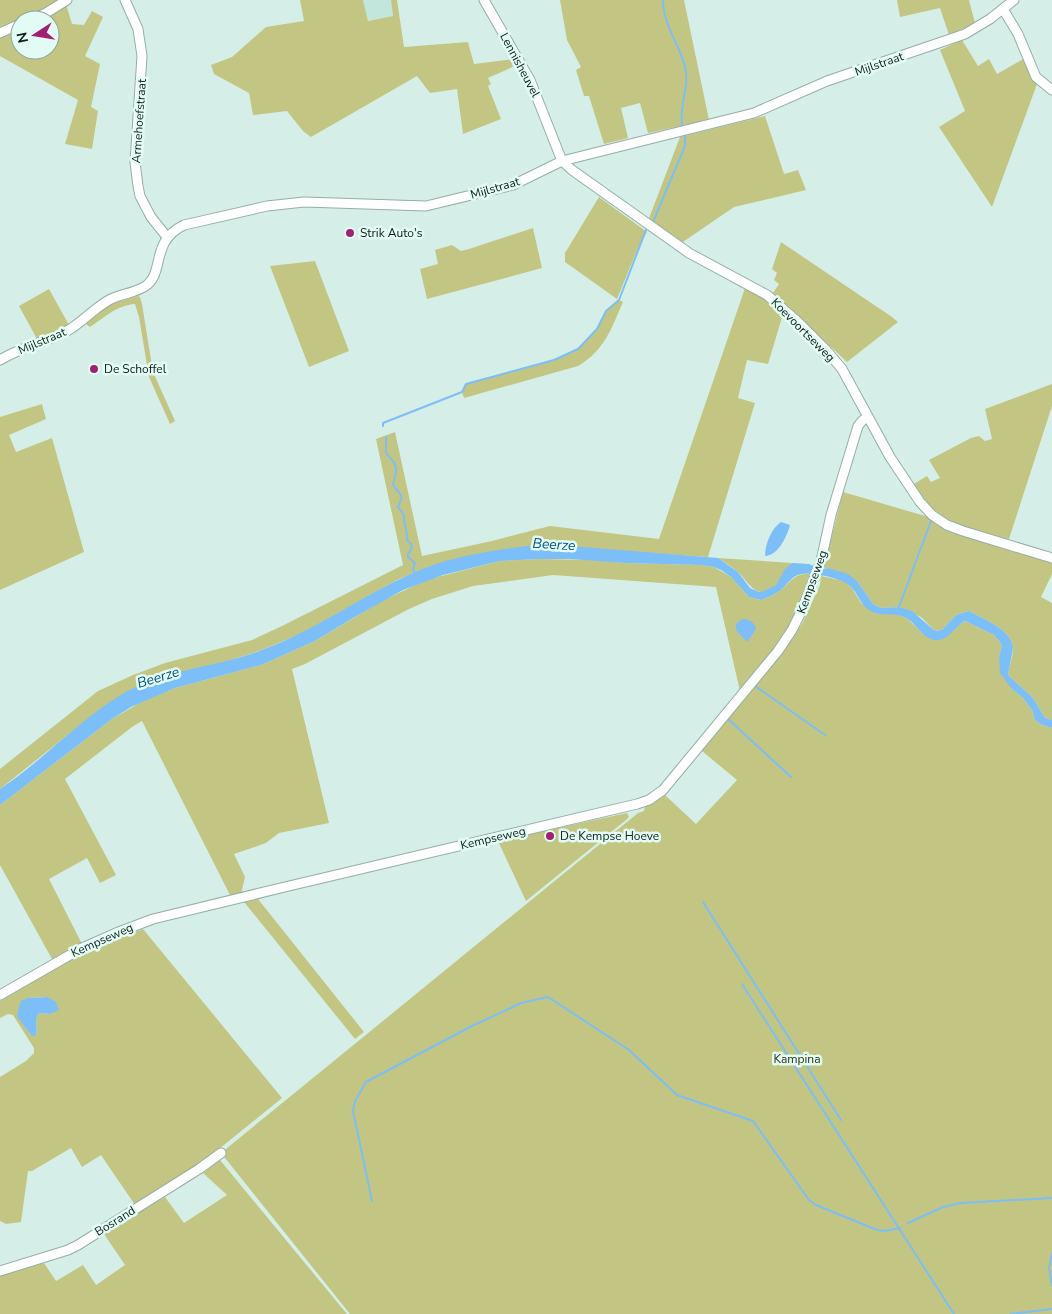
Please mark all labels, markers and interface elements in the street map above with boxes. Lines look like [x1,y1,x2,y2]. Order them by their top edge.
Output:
north arrow [10,10,60,60]
text: N [12,30,33,45]
street label: Lennisheuvel [496,30,544,100]
street label: Mijlstraat [853,48,906,80]
street label: Armehoefstraat [128,77,150,164]
street label: Mijlstraat [469,173,522,203]
place label: Strik Auto's [360,225,423,241]
marker: Strik Auto's [344,227,356,239]
street label: Koevoortseweg [768,295,838,365]
street label: Mijlstraat [16,323,69,358]
place label: De Schoffel [104,361,167,377]
marker: De Schoffel [88,363,100,375]
water label: Beerze [532,534,577,555]
street label: Kempseweg [793,548,831,616]
water label: Beerze [135,662,182,693]
street label: Kempseweg [459,823,527,853]
place label: De Kempse Hoeve [560,828,659,844]
marker: De Kempse Hoeve [544,830,556,842]
street label: Kempseweg [68,919,136,961]
park label: Kampina [773,1051,821,1067]
street label: Bosrand [92,1202,138,1240]

